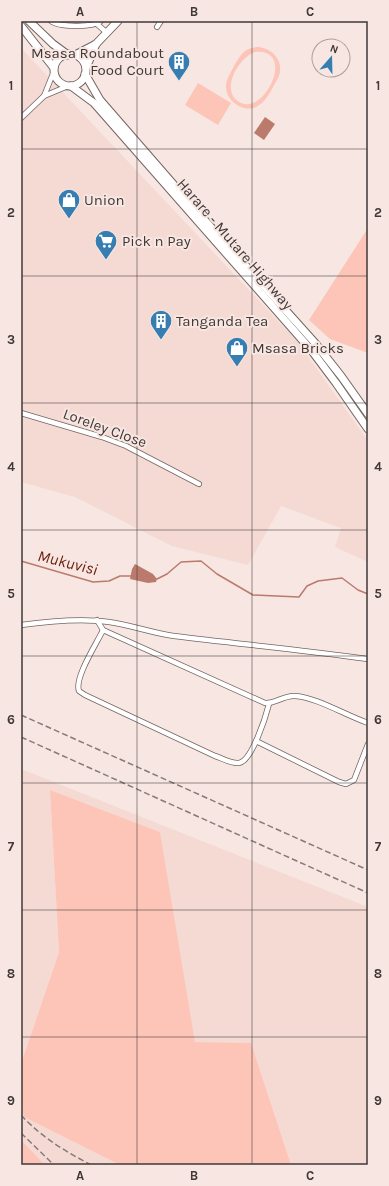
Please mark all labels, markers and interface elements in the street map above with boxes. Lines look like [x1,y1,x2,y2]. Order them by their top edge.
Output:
text: A [76,4,84,19]
text: B [190,4,198,19]
text: C [306,4,314,19]
north arrow [311,38,351,78]
text: N [328,42,340,57]
place label: Msasa Roundabout Food Court [31,44,164,79]
building icon: Msasa Roundabout Food Court [166,49,192,82]
text: 1 [9,78,13,93]
text: 1 [376,78,380,93]
street label: Harare - Mutare Highway [173,175,297,313]
shop icon: Union [56,187,82,220]
place label: Union [84,191,125,209]
text: 2 [7,205,15,220]
text: 2 [374,205,382,220]
supermarket icon: Pick n Pay [93,228,119,261]
place label: Pick n Pay [122,232,191,250]
building icon: Tanganda Tea [148,308,174,341]
place label: Tanganda Tea [176,312,268,330]
text: 3 [7,332,15,347]
text: 3 [374,332,382,347]
shop icon: Msasa Bricks [224,335,250,368]
place label: Msasa Bricks [252,339,344,357]
street label: Loreley Close [61,404,149,452]
text: 4 [7,459,15,474]
text: 4 [374,459,382,474]
water label: Mukuvisi [36,546,100,579]
text: 5 [7,586,15,601]
text: 5 [374,586,382,601]
text: 6 [7,712,15,727]
text: 6 [374,712,382,727]
text: 7 [8,839,15,854]
text: 7 [375,839,382,854]
text: 8 [7,966,15,981]
text: 8 [374,966,382,981]
text: 9 [7,1093,15,1108]
text: 9 [374,1093,382,1108]
text: A [76,1168,84,1183]
text: B [190,1168,198,1183]
text: C [306,1168,314,1183]

